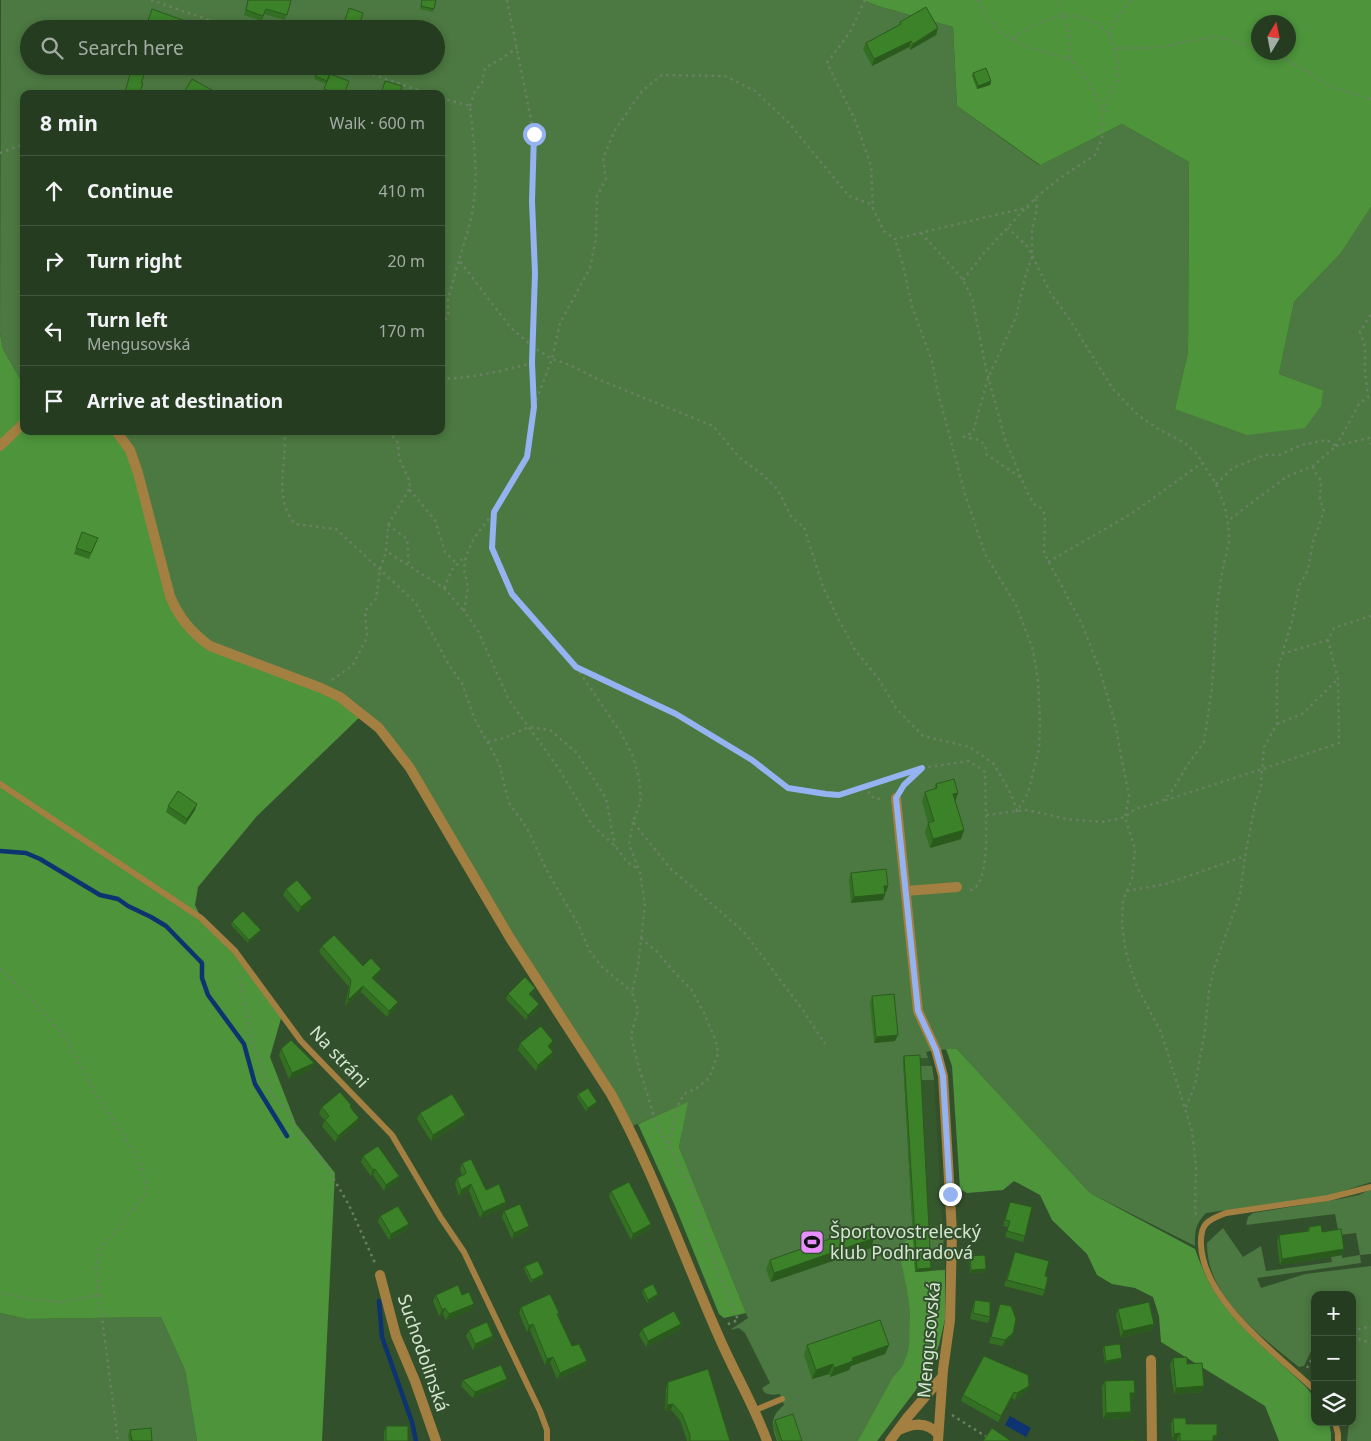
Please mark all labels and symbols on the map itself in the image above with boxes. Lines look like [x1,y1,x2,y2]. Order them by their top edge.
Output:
north arrow [1251,15,1296,60]
route start [523,123,546,146]
street label: Na stráni [305,1020,375,1092]
route end [939,1183,962,1206]
place label: Športovostrelecký klub Podhradová [830,1219,982,1264]
sports icon: Športovostrelecký klub Podhradová [799,1229,825,1255]
street label: Mengusovská [911,1281,945,1399]
street label: Suchodolinská [393,1291,455,1414]

